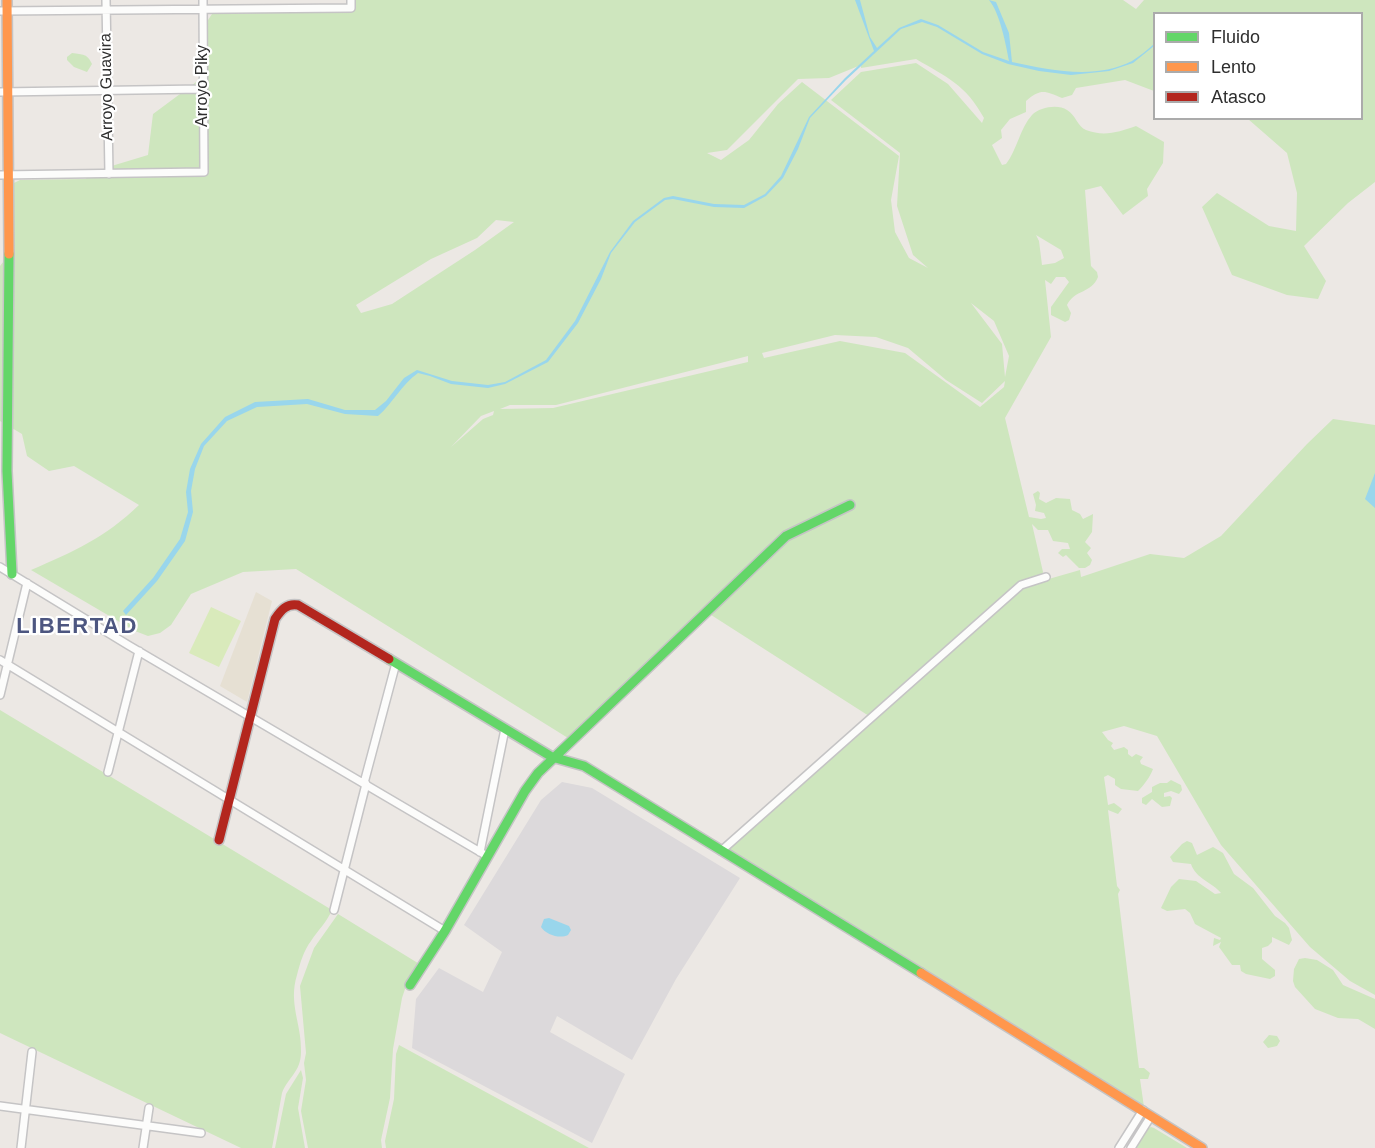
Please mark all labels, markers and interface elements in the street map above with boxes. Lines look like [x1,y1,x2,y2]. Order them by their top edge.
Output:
legend [1153,12,1363,120]
text: Fluido [1211,27,1260,47]
street label: Arroyo Guavira [96,33,118,141]
street label: Arroyo Piky [193,45,213,127]
text: Lento [1211,57,1256,77]
text: Atasco [1211,87,1266,107]
district label: LIBERTAD [16,614,138,640]

